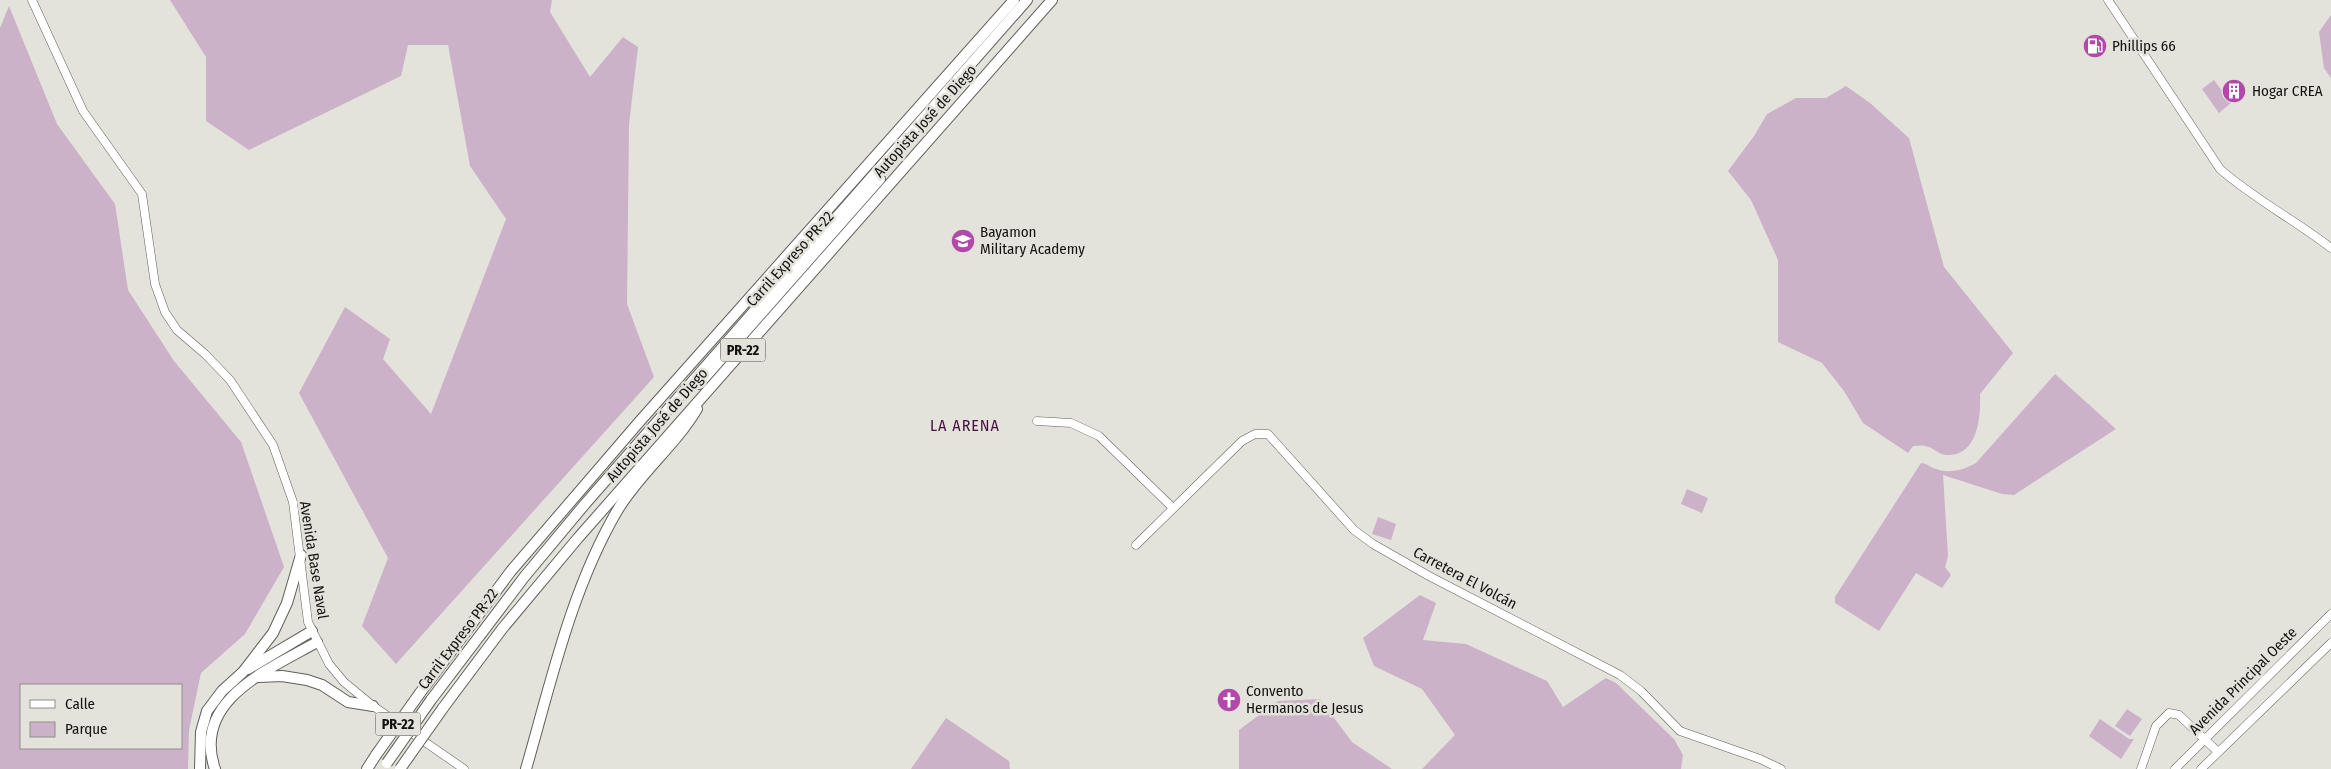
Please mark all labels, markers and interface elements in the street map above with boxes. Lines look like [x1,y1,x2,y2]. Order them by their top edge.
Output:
fuel station icon: Phillips 66 [2082,33,2108,59]
place label: Phillips 66 [2112,37,2176,55]
street label: Autopista José de Diego [870,61,980,181]
building icon: Hogar CREA [2221,78,2247,104]
place label: Hogar CREA [2252,82,2323,100]
street label: Carril Expreso PR-22 [743,207,838,310]
place label: Bayamon Military Academy [980,223,1085,258]
school or university icon: Bayamon Military Academy [950,228,976,254]
road number: PR-22 [720,338,766,362]
street label: Autopista José de Diego [603,364,711,486]
district label: LA ARENA [930,416,1000,435]
street label: Avenida Base Naval [296,500,332,620]
street label: Carretera El Volcán [1410,543,1520,613]
street label: Carril Expreso PR-22 [414,585,502,693]
street label: Avenida Principal Oeste [2185,623,2301,739]
place label: Convento Hermanos de Jesus [1246,682,1363,717]
legend [20,684,182,749]
church icon: Convento Hermanos de Jesus [1216,687,1242,713]
text: Calle [65,695,95,713]
road number: PR-22 [376,712,420,736]
text: Parque [65,720,108,738]

